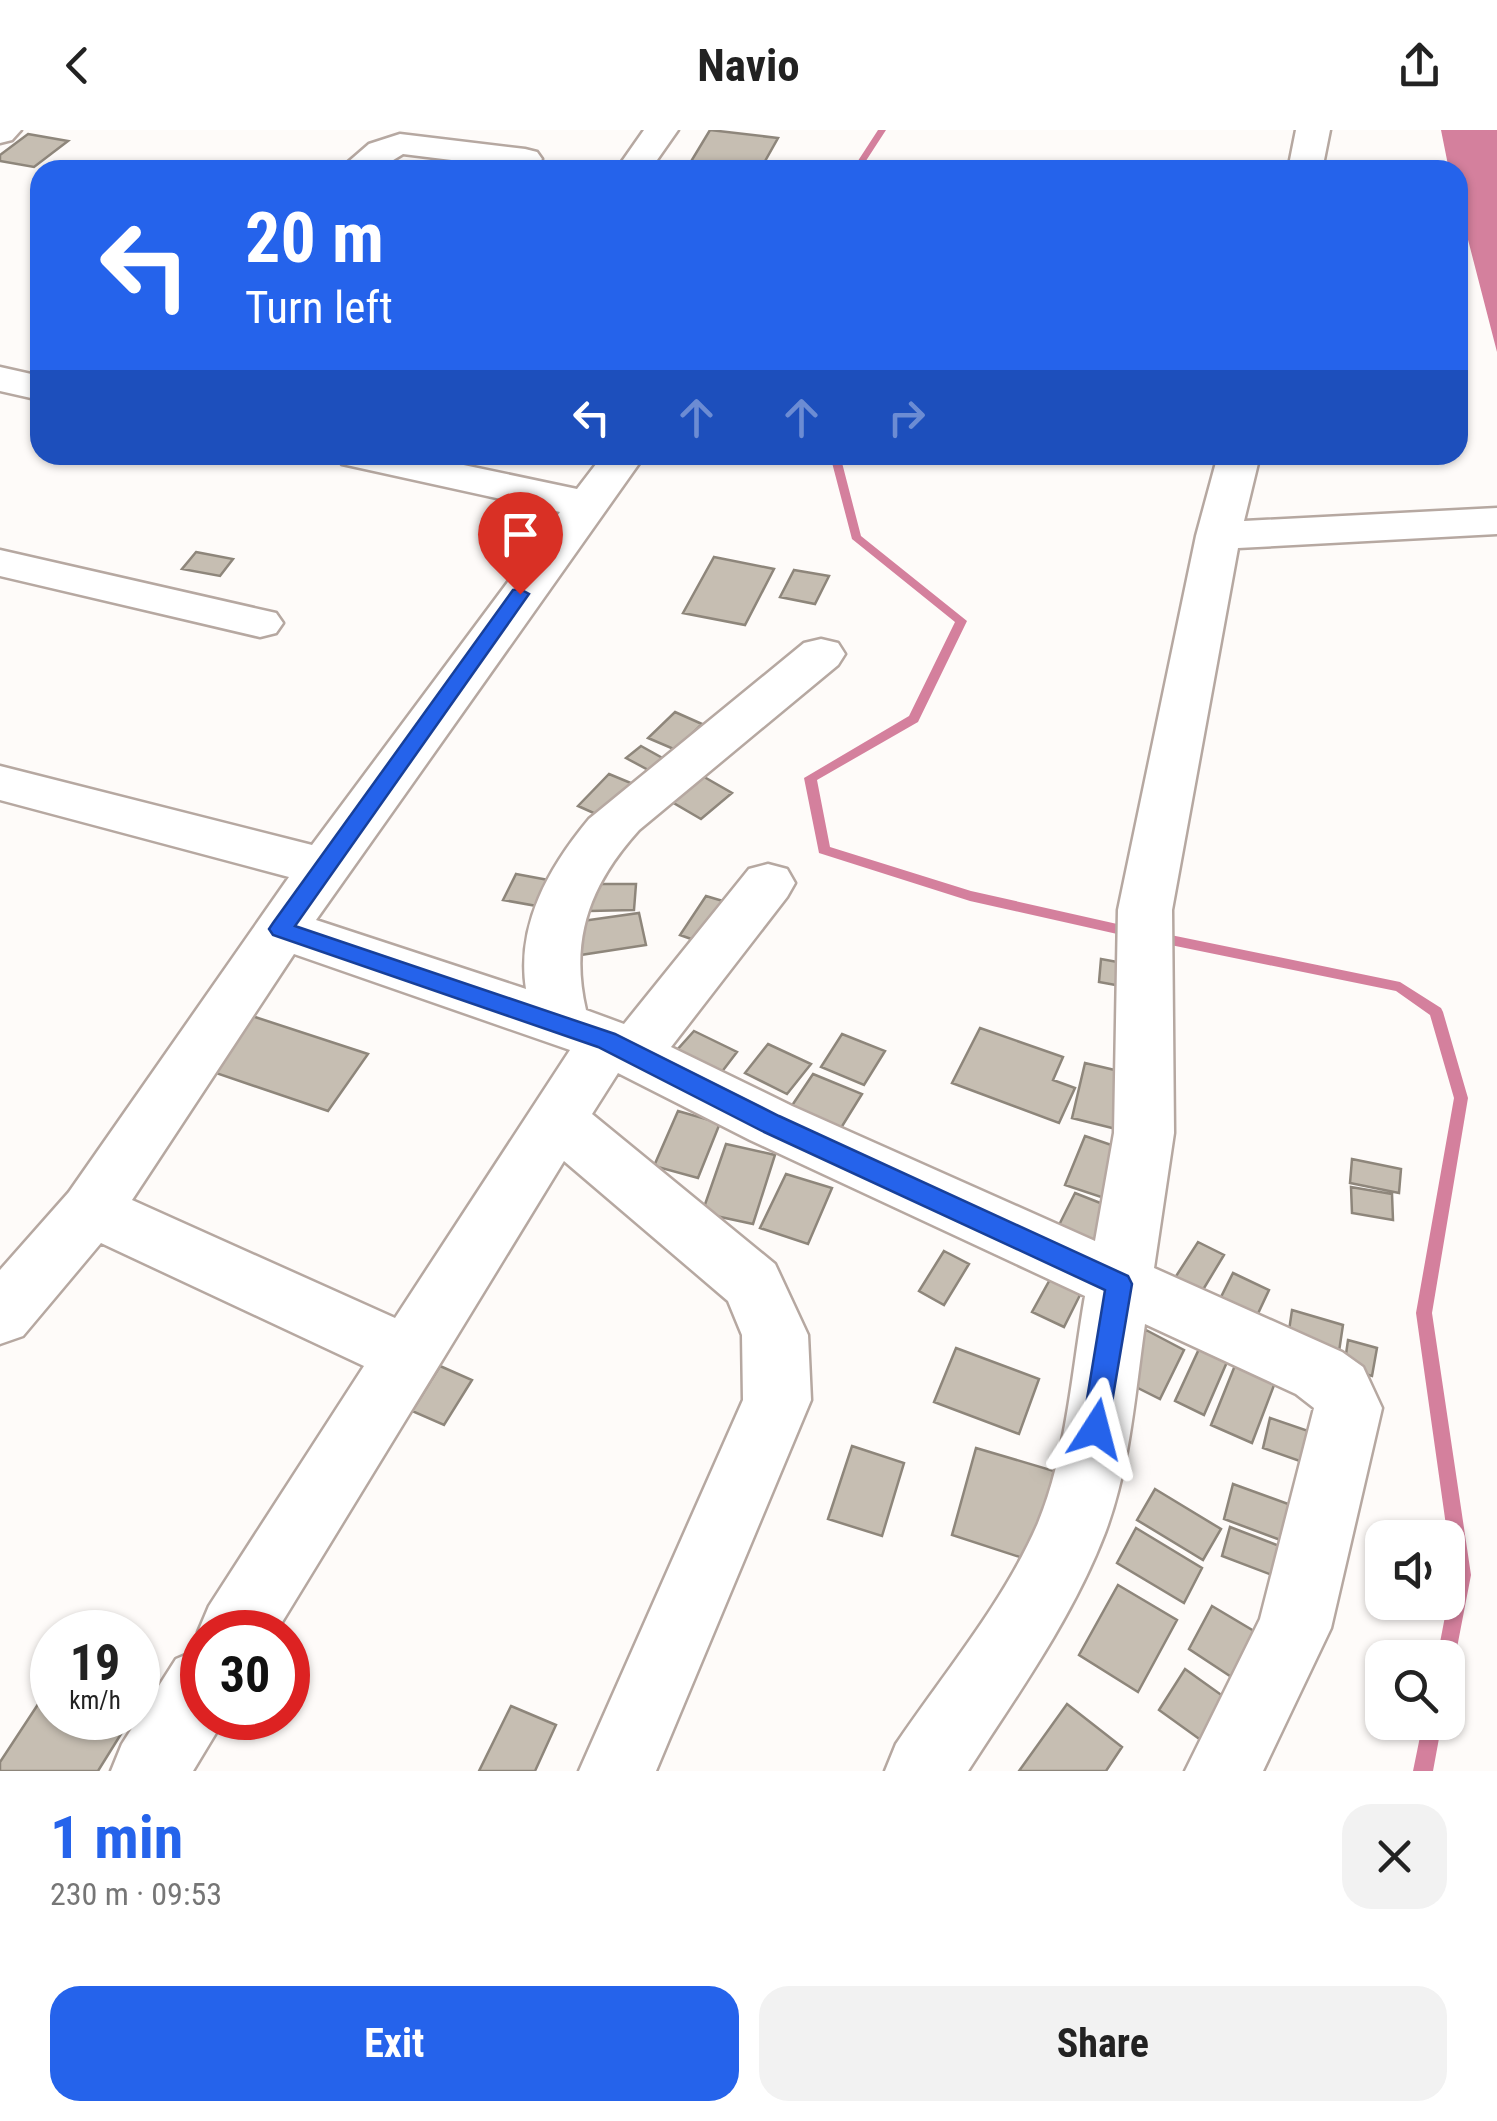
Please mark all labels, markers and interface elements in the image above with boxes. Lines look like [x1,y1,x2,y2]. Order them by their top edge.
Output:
icon: back [50,38,105,93]
icon: share [1392,38,1447,93]
text: Navio [697,39,800,92]
text: 20 m [245,197,384,279]
icon: left [80,200,210,330]
text: Turn left [245,281,393,334]
icon: left [564,390,619,445]
icon: ahead [669,390,724,445]
icon: ahead [774,390,829,445]
icon: right [879,390,934,445]
pin [478,492,563,595]
icon: arrive [493,507,548,562]
position arrow [1044,1377,1148,1481]
map controls [1365,1520,1465,1740]
button: sound [1365,1520,1465,1620]
speed limit sign: 30 [180,1610,310,1740]
text: 19 [70,1634,120,1692]
button: search [1365,1640,1465,1740]
text: km/h [69,1686,121,1715]
text: 1 min [50,1802,183,1873]
button: close [1342,1804,1447,1909]
text: 230 m · 09:53 [50,1875,222,1913]
button: Exit [50,1986,739,2101]
button: Share [759,1986,1447,2101]

